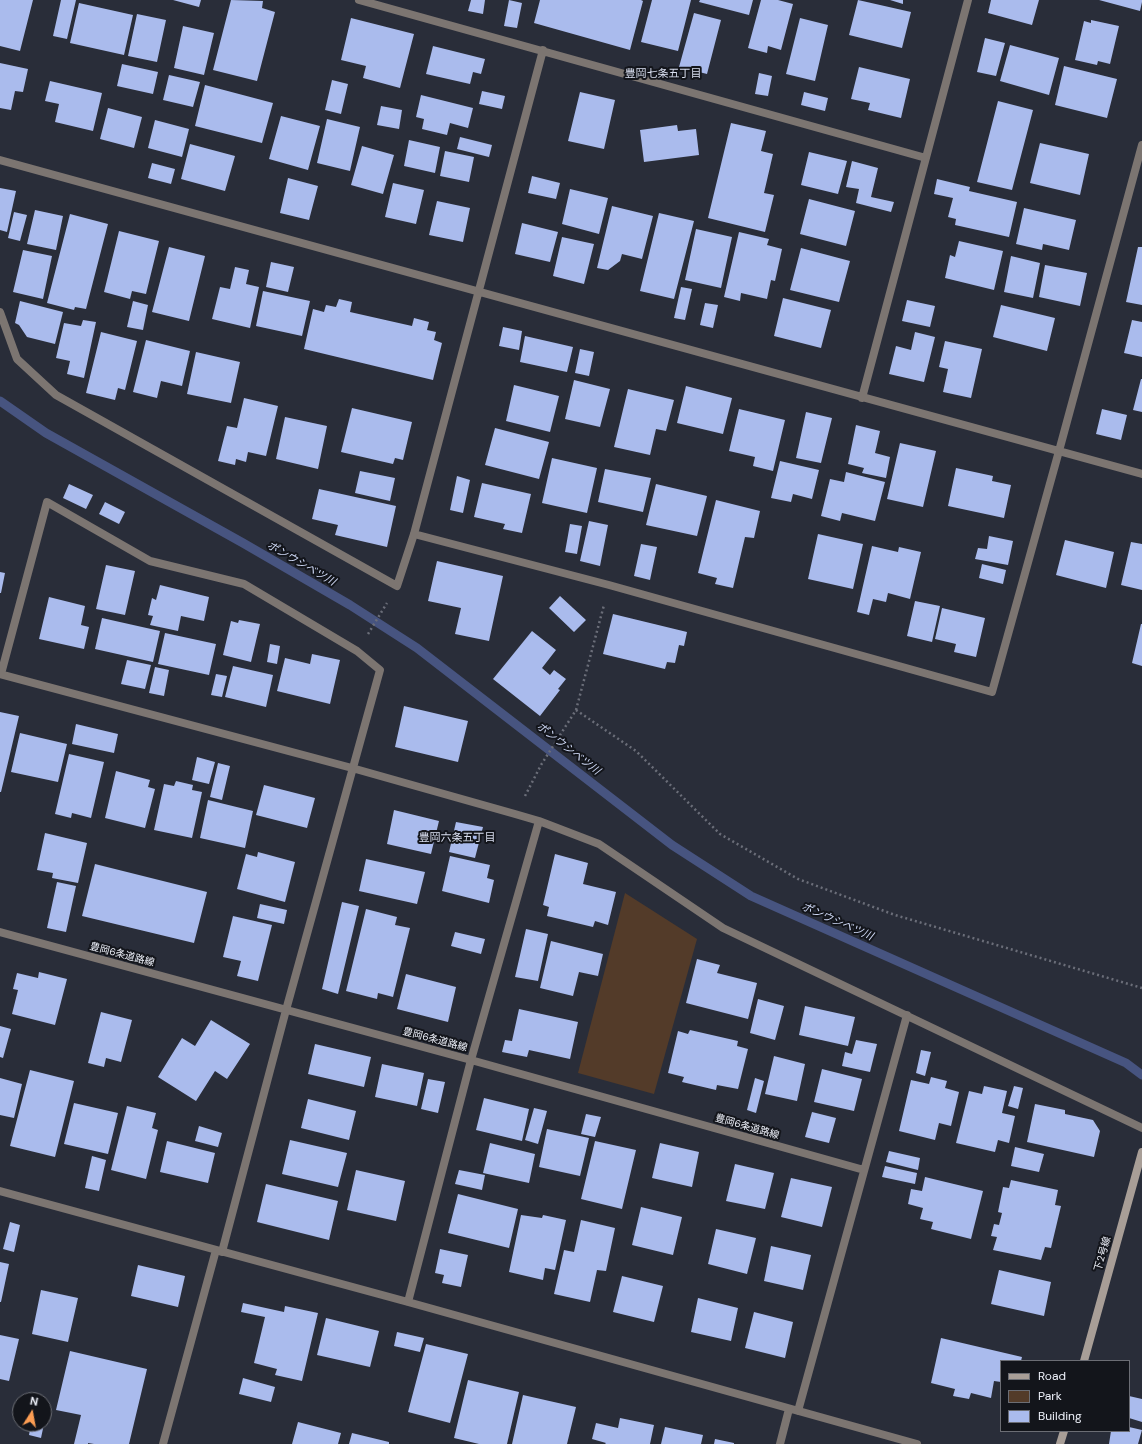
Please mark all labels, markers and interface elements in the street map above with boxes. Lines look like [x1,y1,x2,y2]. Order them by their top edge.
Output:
district label: 豊岡七条五丁目 [625,67,701,81]
water label: ポンウシベツ川 [264,539,338,589]
water label: ポンウシベツ川 [534,720,602,778]
district label: 豊岡六条五丁目 [419,831,495,845]
water label: ポンウシベツ川 [799,900,875,944]
street label: 豊岡6条道路線 [88,941,156,969]
street label: 豊岡6条道路線 [401,1026,469,1054]
street label: 豊岡6条道路線 [713,1112,781,1142]
street label: 下2号線 [1092,1235,1114,1273]
legend [1000,1360,1130,1432]
text: Road [1038,1368,1066,1384]
text: Park [1038,1388,1062,1404]
north arrow [12,1392,52,1432]
text: N [29,1394,39,1409]
text: Building [1038,1408,1082,1424]

